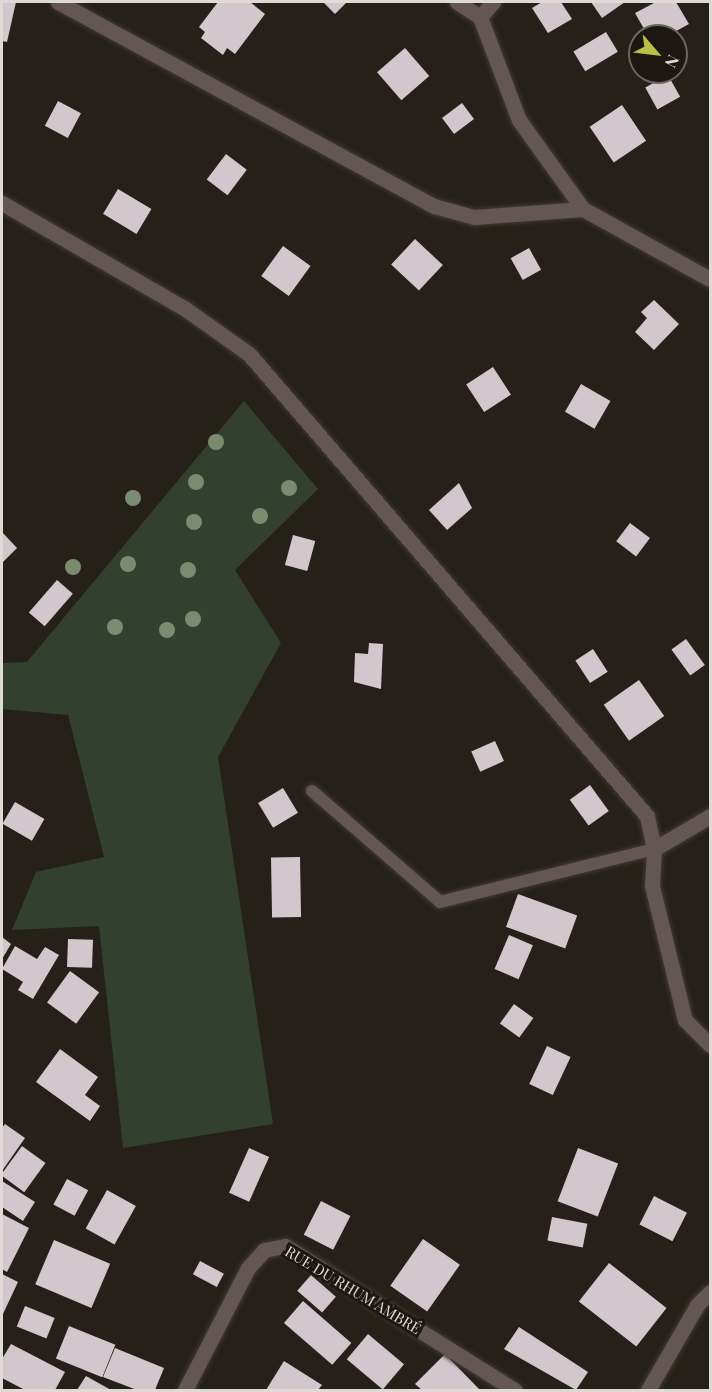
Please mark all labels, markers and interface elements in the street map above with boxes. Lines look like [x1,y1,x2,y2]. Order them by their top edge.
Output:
north arrow [628,24,688,84]
text: N [661,52,685,72]
street label: RUE DU RHUM AMBRÉ [282,1242,424,1338]

